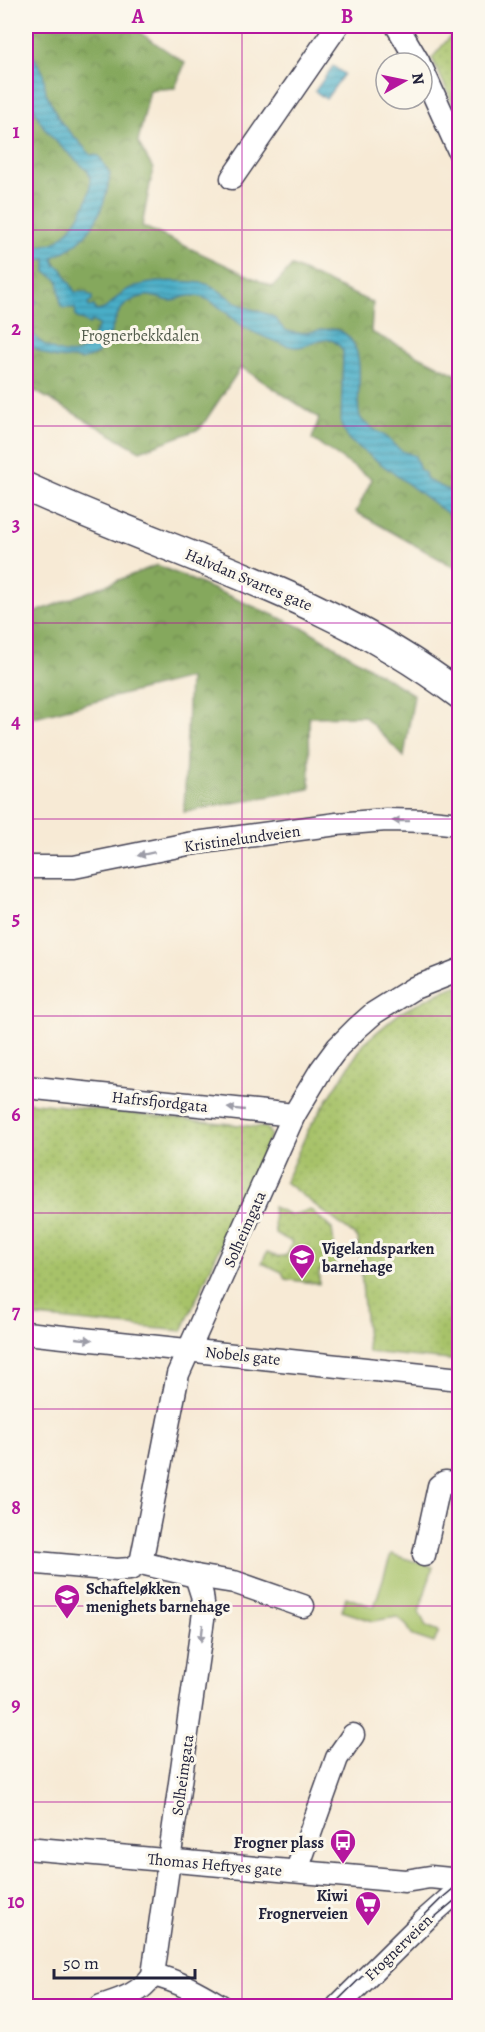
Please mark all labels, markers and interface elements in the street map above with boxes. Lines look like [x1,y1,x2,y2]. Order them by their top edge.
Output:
text: A [131,3,145,30]
text: B [341,3,353,30]
north arrow [374,51,434,111]
text: N [406,71,430,87]
text: 1 [12,118,20,145]
text: 2 [11,315,21,342]
park label: Frognerbekkdalen [81,325,200,347]
text: 3 [12,511,20,538]
street label: Halvdan Svartes gate [182,543,316,617]
text: 4 [11,708,21,735]
one-way arrow [392,816,411,825]
street label: Kristinelundveien [183,820,302,858]
one-way arrow [136,849,155,859]
text: 5 [12,905,20,932]
street label: Hafrsfjordgata [111,1086,210,1118]
text: 6 [11,1101,21,1128]
one-way arrow [226,1104,245,1114]
street label: Solheimgata [218,1187,272,1271]
place label: Vigelandsparken barnehage [321,1238,434,1278]
school or university icon: Vigelandsparken barnehage [287,1242,317,1280]
text: 7 [12,1298,21,1325]
one-way arrow [74,1334,93,1344]
street label: Nobels gate [204,1341,282,1371]
text: 8 [11,1494,21,1521]
place label: Schafteløkken menighets barnehage [86,1578,230,1618]
school or university icon: Schafteløkken menighets barnehage [52,1582,82,1620]
one-way arrow [197,1624,207,1643]
text: 9 [11,1691,21,1718]
street label: Solheimgata [166,1733,200,1817]
bus stop icon: Frogner plass [328,1827,358,1865]
place label: Frogner plass [234,1832,324,1854]
street label: Thomas Heftyes gate [147,1848,283,1882]
place label: Kiwi Frognerveien [258,1885,348,1925]
text: 10 [7,1888,25,1915]
supermarket icon: Kiwi Frognerveien [353,1889,383,1927]
street label: Frognerveien [360,1910,438,1986]
scale bar [54,1942,195,1980]
text: 50 m [63,1951,99,1975]

